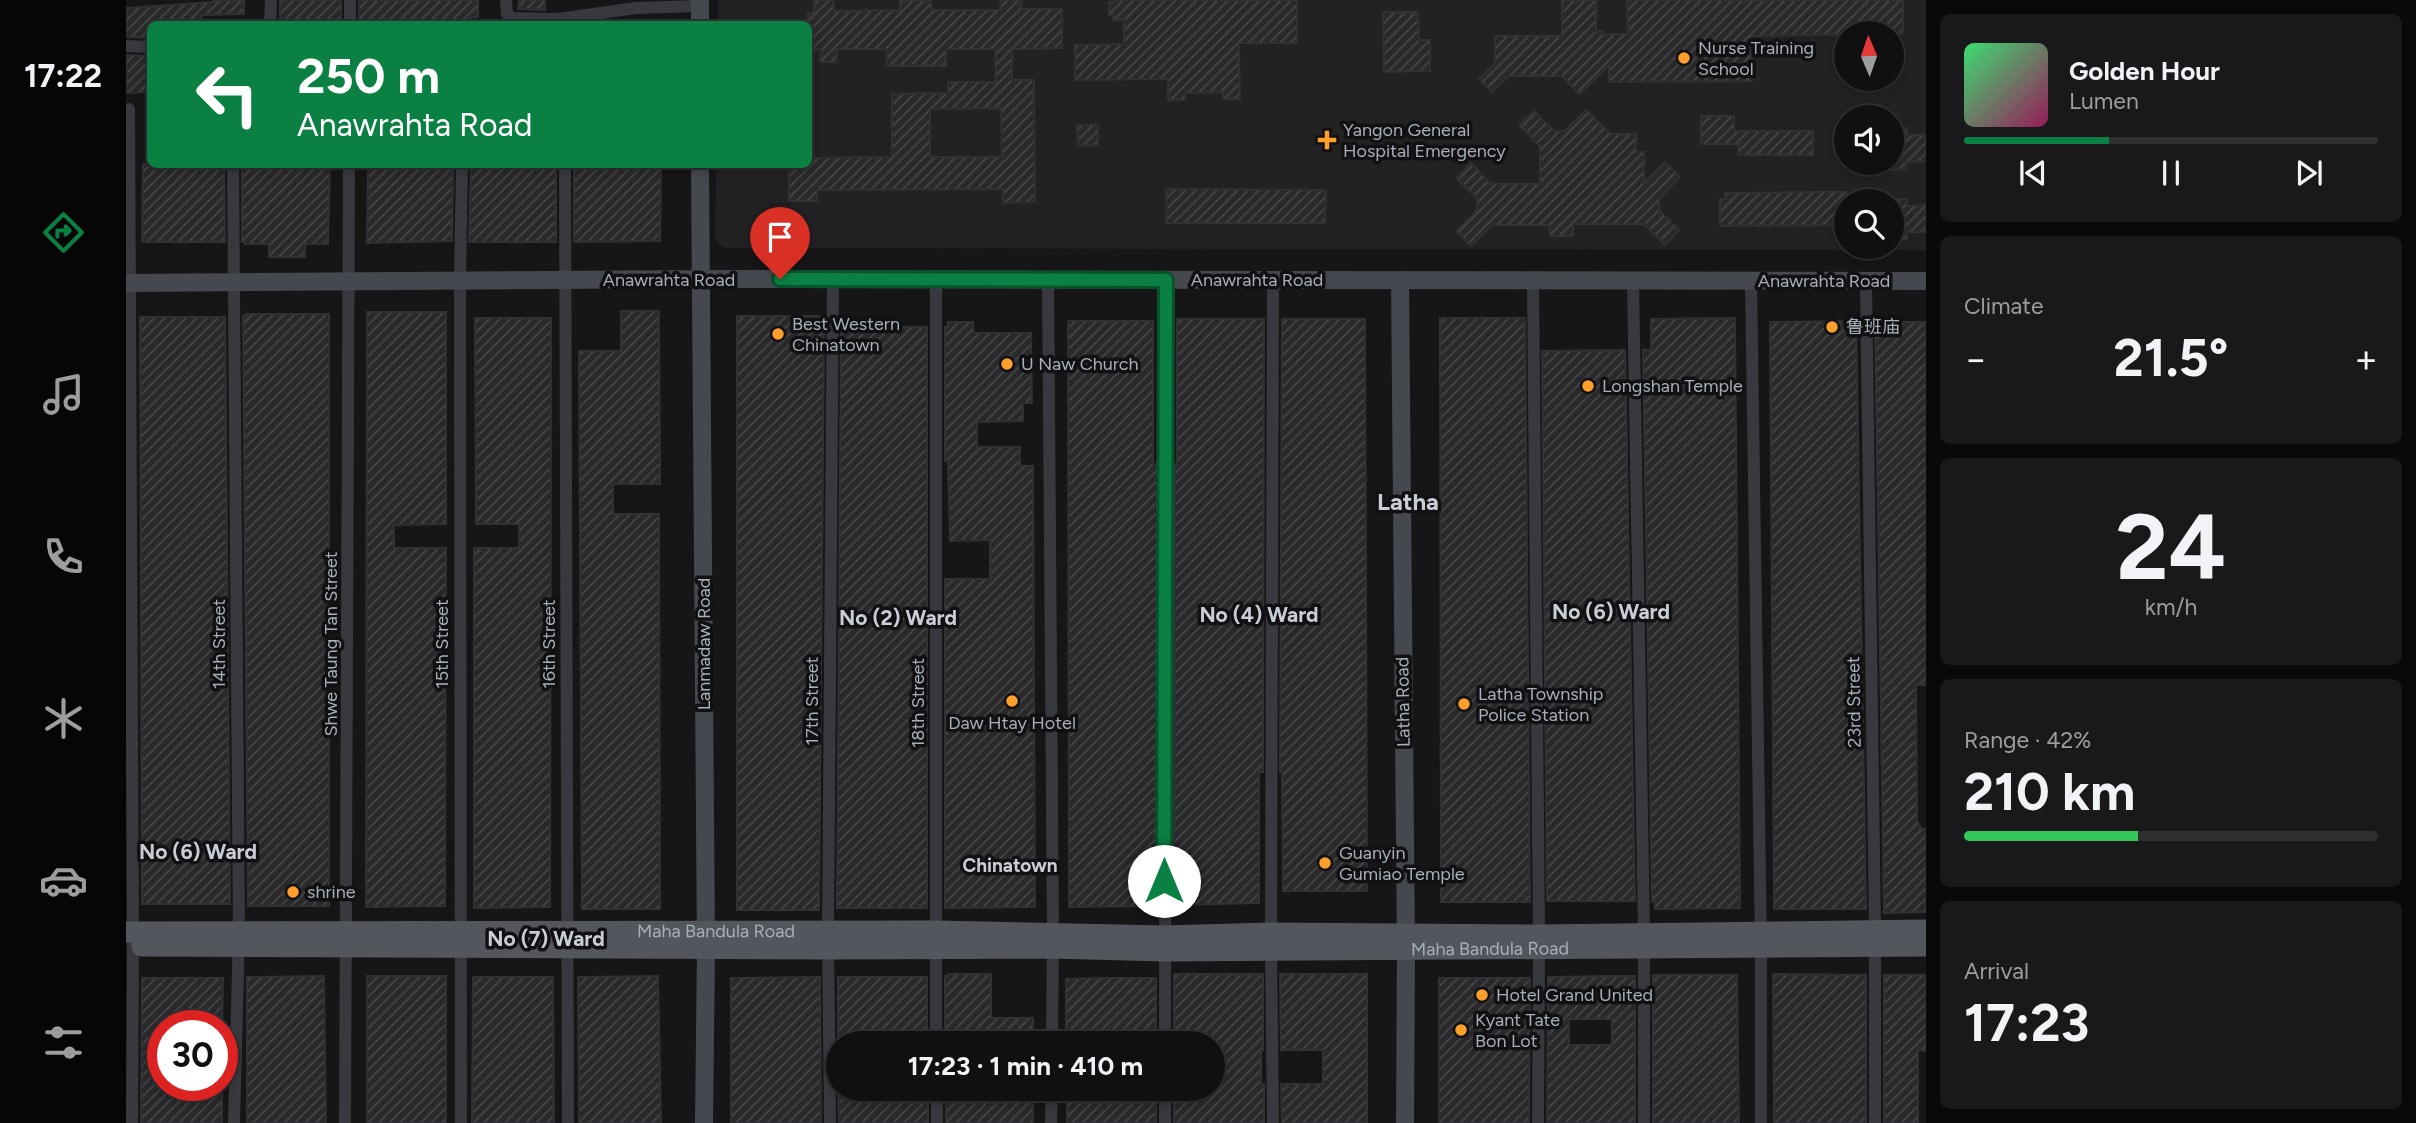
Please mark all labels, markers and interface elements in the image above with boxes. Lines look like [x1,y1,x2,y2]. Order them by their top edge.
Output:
north arrow [1834,21,1904,91]
map controls [1834,21,1904,259]
place label: Nurse Training School [1698,37,1814,80]
text: 250 m [297,46,440,105]
icon: left [182,49,273,140]
marker: Nurse Training School [1676,50,1692,66]
text: Golden Hour [2069,55,2220,87]
text: 17:22 [24,57,102,95]
text: Lumen [2069,87,2139,115]
button: sound [1834,105,1904,175]
text: Anawrahta Road [297,106,533,144]
place label: Yangon General Hospital Emergency [1343,119,1506,162]
marker: Yangon General Hospital Emergency [1317,130,1337,150]
icon: previous [2014,154,2052,192]
icon: pause [2152,154,2190,192]
icon: next [2290,154,2328,192]
button: search [1834,189,1904,259]
pin [750,207,810,279]
icon: directions [39,208,88,257]
icon: arrive [761,218,799,256]
street label: Anawrahta Road [603,269,735,291]
street label: Anawrahta Road [1191,269,1323,291]
street label: Anawrahta Road [1758,270,1890,292]
text: Climate [1964,292,2043,320]
place label: Best Western Chinatown [792,313,900,356]
place label: 鲁班庙 [1846,316,1900,338]
marker: 鲁班庙 [1824,319,1840,335]
marker: Best Western Chinatown [770,326,786,342]
text: 21.5° [2114,327,2228,389]
text: − [1964,336,1988,382]
text: + [2354,336,2378,382]
place label: U Naw Church [1021,353,1139,375]
marker: U Naw Church [999,356,1015,372]
icon: music [39,370,88,419]
place label: Longshan Temple [1602,375,1743,397]
marker: Longshan Temple [1580,378,1596,394]
district label: Latha [1377,487,1439,516]
text: 24 [2116,493,2226,602]
icon: phone [39,532,88,581]
street label: Shwe Taung Tan Street [320,551,342,737]
street label: Lanmadaw Road [693,578,715,710]
text: km/h [2145,593,2197,621]
street label: 14th Street [208,599,230,689]
street label: 15th Street [431,599,453,689]
street label: 16th Street [538,599,560,689]
district label: No (6) Ward [1552,599,1670,624]
district label: No (4) Ward [1199,602,1319,627]
district label: No (2) Ward [839,605,957,630]
street label: 17th Street [801,656,823,745]
street label: 23rd Street [1842,656,1866,748]
street label: Latha Road [1391,657,1415,747]
street label: 18th Street [907,658,929,748]
place label: Latha Township Police Station [1478,683,1603,726]
marker: Daw Htay Hotel [1004,693,1020,709]
icon: climate [39,694,88,743]
marker: Latha Township Police Station [1456,696,1472,712]
place label: Daw Htay Hotel [948,712,1076,734]
text: Range · 42% [1964,726,2091,754]
text: 210 km [1964,761,2135,823]
district label: No (6) Ward [139,839,257,864]
place label: Guanyin Gumiao Temple [1339,842,1465,885]
position arrow [1127,844,1201,918]
district label: Chinatown [962,854,1058,877]
marker: Guanyin Gumiao Temple [1317,855,1333,871]
icon: car [39,856,88,905]
place label: shrine [307,881,356,903]
marker: shrine [285,884,301,900]
street label: Maha Bandula Road [637,920,795,942]
district label: No (7) Ward [487,926,605,951]
street label: Maha Bandula Road [1411,937,1569,960]
text: Arrival [1964,957,2029,985]
place label: Hotel Grand United [1496,984,1653,1006]
marker: Hotel Grand United [1474,987,1490,1003]
text: 17:23 [1964,992,2090,1054]
place label: Kyant Tate Bon Lot [1475,1009,1560,1052]
speed limit sign: 30 [147,1010,238,1101]
icon: filters [39,1018,88,1067]
marker: Kyant Tate Bon Lot [1453,1022,1469,1038]
text: 17:23 · 1 min · 410 m [908,1050,1143,1082]

